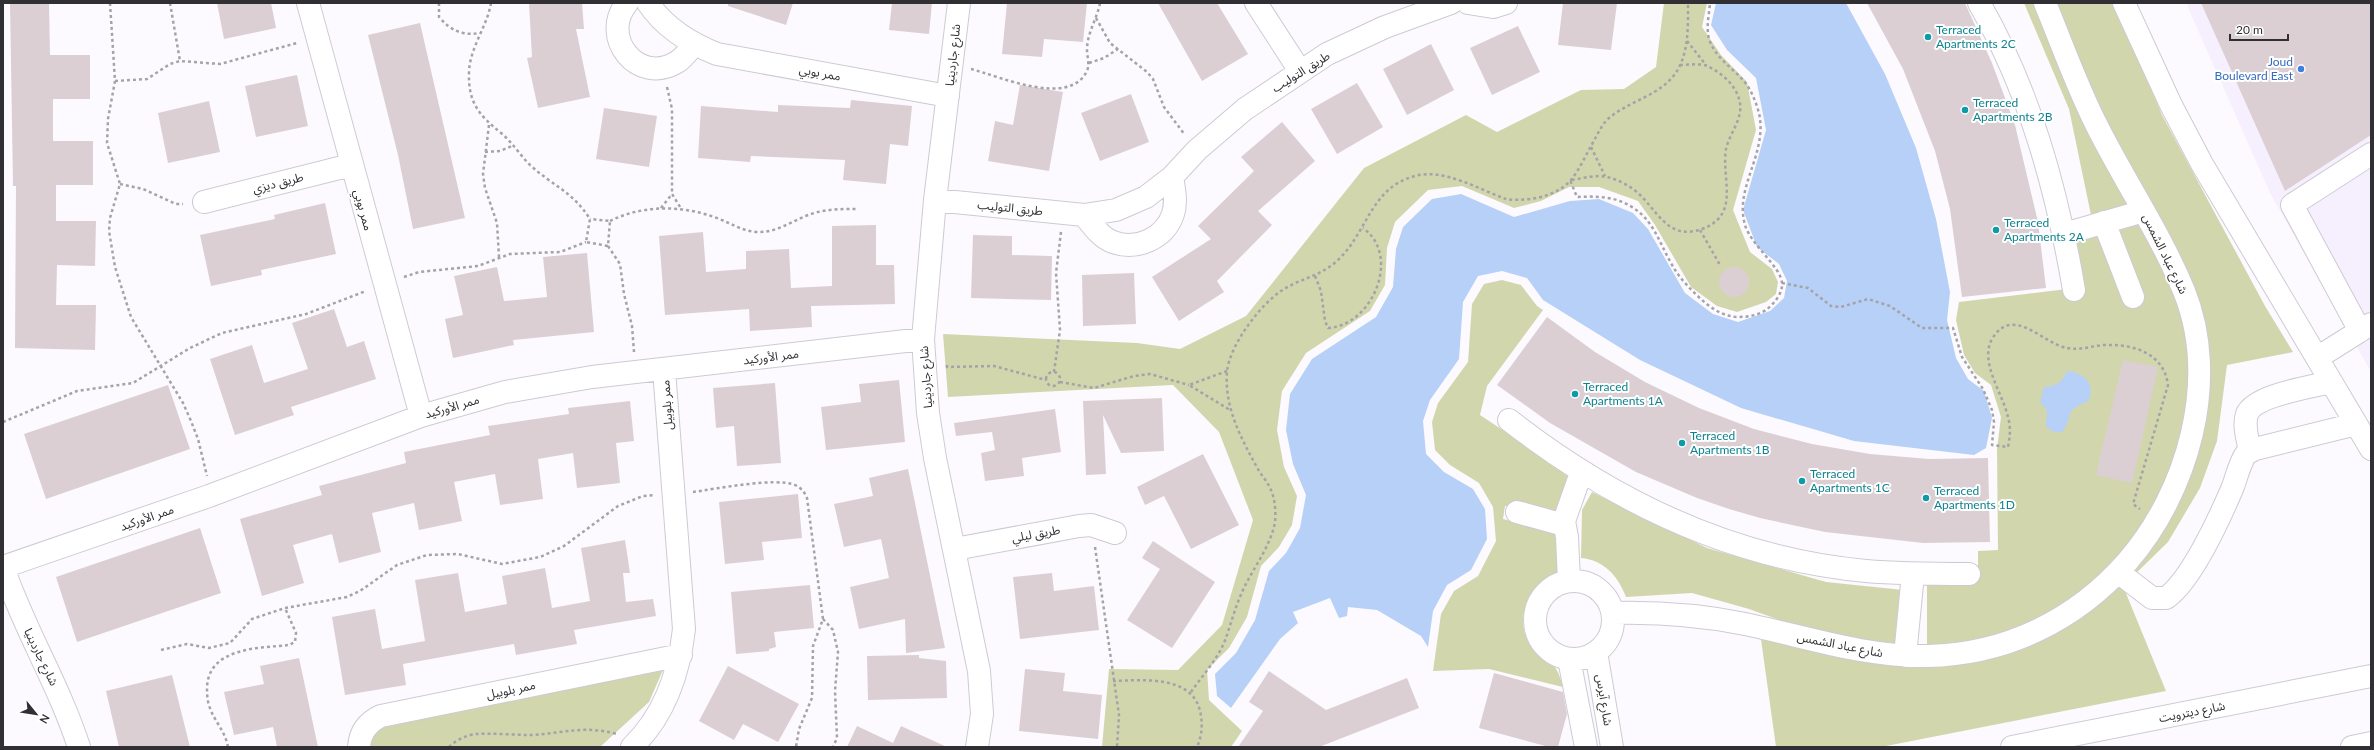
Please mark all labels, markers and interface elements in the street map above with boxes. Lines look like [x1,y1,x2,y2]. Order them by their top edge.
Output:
scale bar [2230,16,2288,42]
place label: Terraced Apartments 2C [1936,22,2016,51]
text: 20 m [2236,22,2263,37]
street label: شارع جاردينيا [942,23,965,87]
marker: Terraced Apartments 2C [1923,32,1933,42]
street label: طريق التوليب [1269,48,1333,96]
place label: Joud Boulevard East [2215,54,2294,83]
street label: ممر بوبي [798,61,842,86]
marker: Joud Boulevard East [2296,64,2306,74]
place label: Terraced Apartments 2B [1973,95,2053,124]
marker: Terraced Apartments 2B [1960,105,1970,115]
street label: طريق ديزي [251,169,306,199]
street label: ممر بوبي [348,188,376,233]
street label: طريق التوليب [976,197,1044,219]
street label: شارع عباد الشمس [2138,211,2191,297]
place label: Terraced Apartments 2A [2004,215,2085,244]
marker: Terraced Apartments 2A [1991,225,2001,235]
street label: شارع جاردينيا [916,345,937,409]
street label: ممر الأوركيد [742,346,800,367]
place label: Terraced Apartments 1A [1583,379,1664,408]
street label: ممر بلوبيل [657,380,676,431]
marker: Terraced Apartments 1A [1570,389,1580,399]
street label: ممر الأوركيد [423,392,481,422]
place label: Terraced Apartments 1B [1690,428,1770,457]
marker: Terraced Apartments 1B [1677,438,1687,448]
place label: Terraced Apartments 1C [1810,466,1890,495]
marker: Terraced Apartments 1C [1797,476,1807,486]
place label: Terraced Apartments 1D [1934,483,2015,512]
marker: Terraced Apartments 1D [1921,493,1931,503]
street label: ممر الأوركيد [118,501,176,534]
street label: طريق ليلي [1011,522,1062,548]
street label: شارع جاردينيا [19,625,62,689]
street label: شارع عباد الشمس [1795,629,1884,662]
street label: شارع آيرس [1591,673,1616,727]
street label: ممر بلوبيل [485,677,537,702]
north arrow [16,694,56,734]
street label: شارع ديترويت [2158,698,2227,727]
text: N [37,712,53,726]

